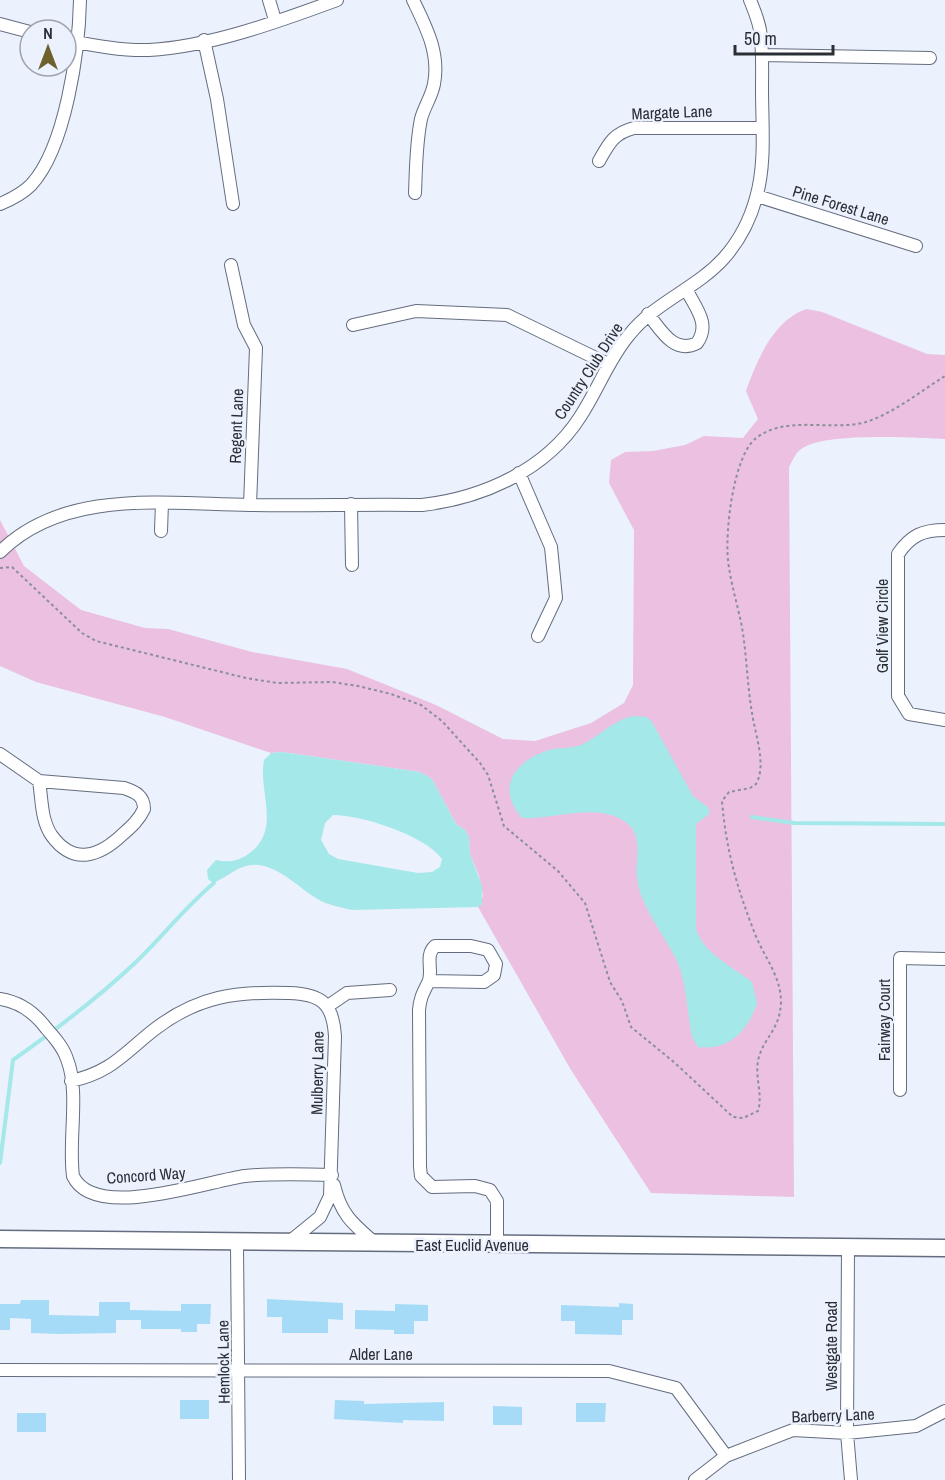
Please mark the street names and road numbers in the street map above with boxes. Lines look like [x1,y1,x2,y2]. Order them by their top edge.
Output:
street label: Margate Lane [631,100,713,124]
street label: Pine Forest Lane [790,180,892,230]
street label: Country Club Drive [548,318,628,424]
street label: Regent Lane [224,388,248,464]
street label: Golf View Circle [871,579,893,673]
street label: Fairway Court [873,979,895,1061]
street label: Mulberry Lane [305,1031,329,1115]
street label: Concord Way [106,1161,187,1189]
street label: East Euclid Avenue [415,1234,529,1256]
street label: Westgate Road [820,1301,842,1391]
street label: Hemlock Lane [211,1320,235,1404]
street label: Alder Lane [348,1343,413,1365]
street label: Barberry Lane [791,1403,875,1427]

